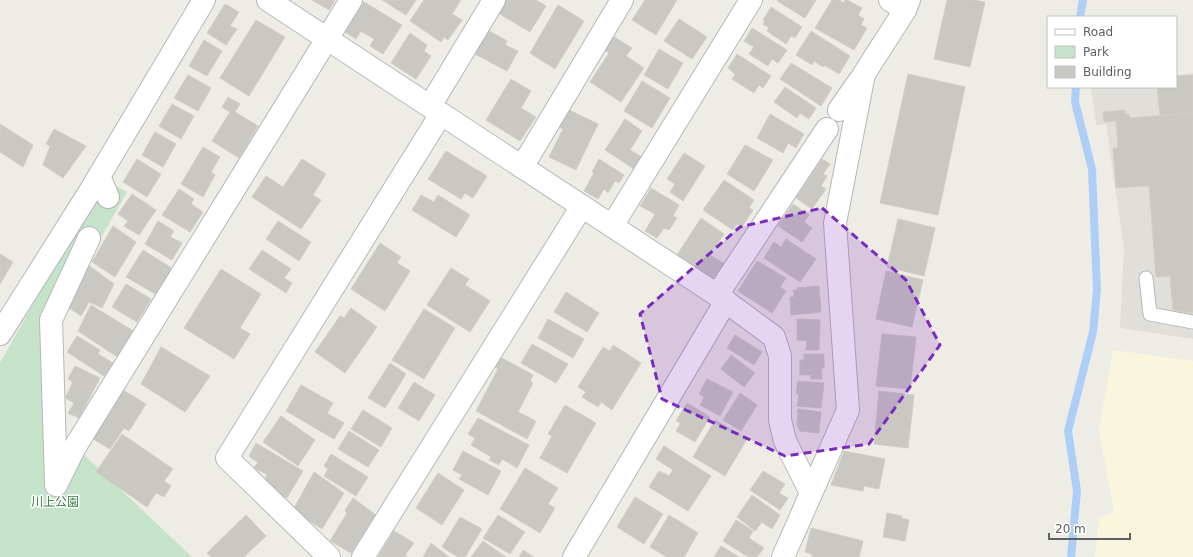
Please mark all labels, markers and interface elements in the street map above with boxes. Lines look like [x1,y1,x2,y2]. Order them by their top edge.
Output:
legend [1047,16,1177,88]
text: Road [1083,25,1113,39]
text: Park [1083,45,1109,59]
text: Building [1083,65,1132,79]
park label: 川上公園 [31,495,79,509]
scale bar [1049,515,1130,541]
text: 20 m [1055,522,1086,536]

